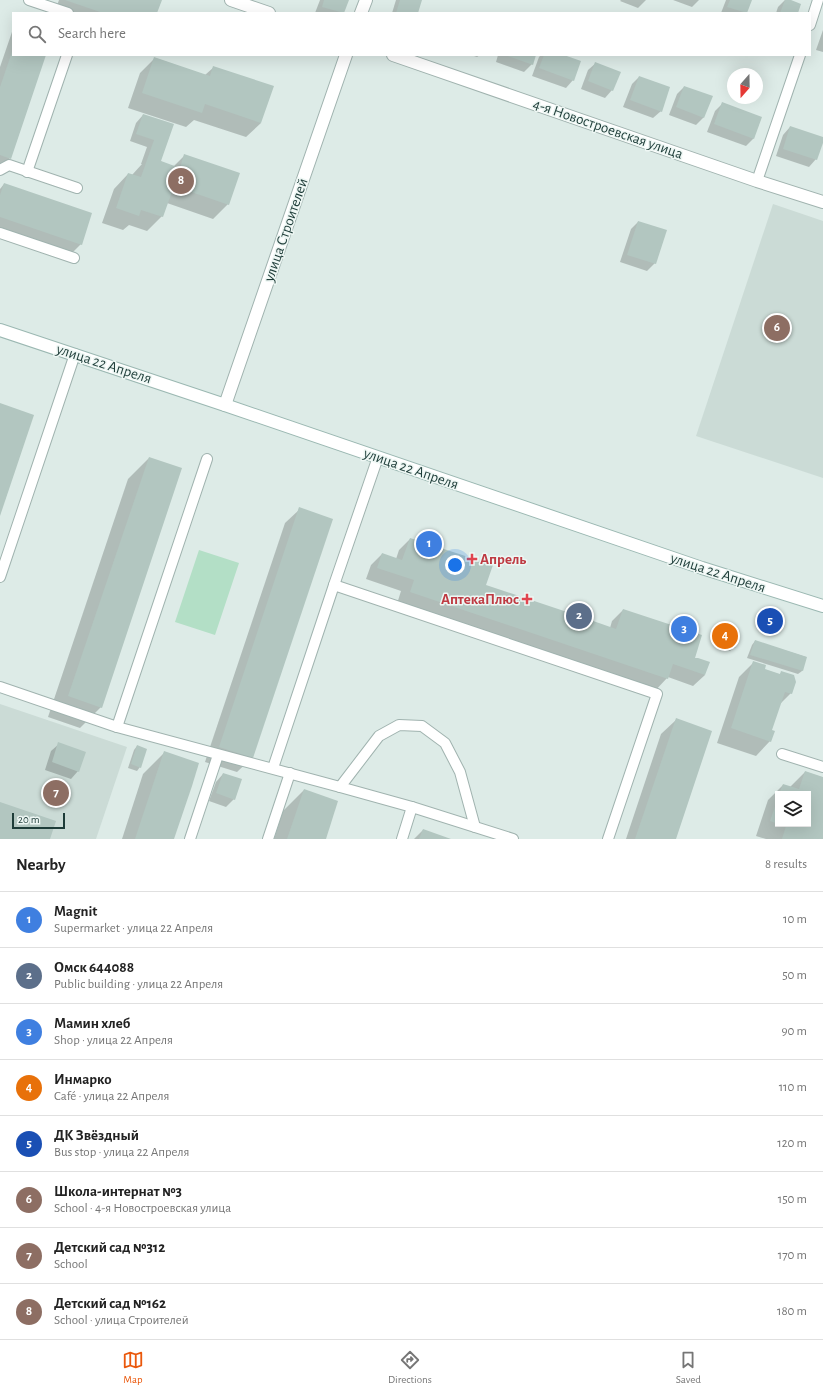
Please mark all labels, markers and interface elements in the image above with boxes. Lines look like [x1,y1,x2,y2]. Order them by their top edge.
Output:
search box [12,12,811,56]
icon: search [26,23,48,45]
text: Search here [58,26,126,41]
north arrow [727,68,763,104]
street label: 4-я Новостроевская улица [531,96,685,162]
pin: 8 [168,166,194,196]
street label: улица Строителей [261,176,311,285]
pin: 6 [764,313,790,343]
street label: улица 22 Апреля [54,341,153,386]
street label: улица 22 Апреля [361,445,460,492]
pin: 1 [416,529,442,559]
street label: улица 22 Апреля [668,550,767,595]
place label: Апрель [480,552,526,567]
marker: Апрель [467,554,477,564]
your location [445,555,465,575]
place label: АптекаПлюс [441,592,519,607]
marker: АптекаПлюс [522,594,532,604]
pin: 2 [566,601,592,631]
pin: 5 [757,606,783,636]
pin: 3 [671,614,697,644]
pin: 4 [712,621,738,651]
pin: 7 [43,778,69,808]
map controls [775,791,811,827]
button: layers [775,791,811,827]
scale bar [12,811,65,830]
text: 20 m [18,814,39,825]
text: Nearby [16,856,66,873]
text: 8 results [765,858,807,871]
text: Magnit [54,904,97,919]
text: 1 [27,913,31,926]
text: 10 m [783,913,807,926]
text: Supermarket · улица 22 Апреля [54,922,213,935]
text: Омск 644088 [54,960,134,975]
text: 2 [26,969,32,982]
text: 50 m [782,969,807,982]
text: Public building · улица 22 Апреля [54,978,223,991]
text: Мамин хлеб [54,1016,130,1031]
text: 3 [26,1025,32,1038]
text: 90 m [781,1025,807,1038]
text: Shop · улица 22 Апреля [54,1034,173,1047]
text: Инмарко [54,1072,112,1087]
text: 4 [26,1081,32,1094]
text: 110 m [779,1081,807,1094]
text: Café · улица 22 Апреля [54,1090,170,1103]
text: ДК Звёздный [54,1128,139,1143]
text: 5 [26,1137,32,1150]
text: 120 m [777,1137,807,1150]
text: Bus stop · улица 22 Апреля [54,1146,190,1159]
text: Школа-интернат №3 [54,1184,182,1199]
text: 6 [26,1193,32,1206]
text: 150 m [778,1193,807,1206]
text: School · 4-я Новостроевская улица [54,1202,231,1215]
text: Детский сад №312 [54,1240,165,1255]
text: 7 [26,1249,32,1262]
text: 170 m [778,1249,807,1262]
text: School [54,1258,88,1271]
text: Детский сад №162 [54,1296,166,1311]
text: 8 [26,1305,32,1318]
text: 180 m [777,1305,807,1318]
text: School · улица Строителей [54,1314,189,1327]
tab: Map [122,1349,144,1386]
tab: Directions [388,1349,432,1386]
tab: Saved [676,1349,701,1386]

